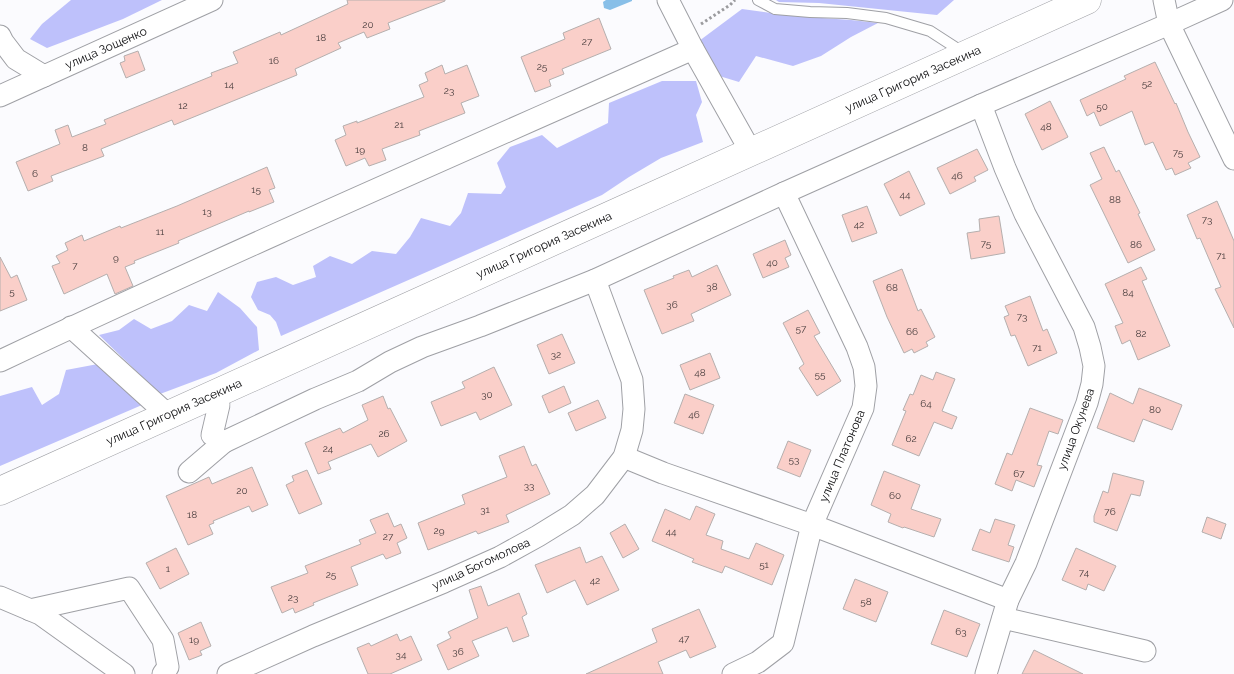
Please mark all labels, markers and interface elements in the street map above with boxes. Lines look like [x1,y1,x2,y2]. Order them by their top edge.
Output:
house number: 20 [362,19,374,30]
street label: улица Зощенко [63,24,149,72]
house number: 18 [316,32,326,43]
house number: 27 [582,36,593,47]
street label: улица Григория Засекина [843,43,983,115]
house number: 16 [269,55,279,66]
house number: 25 [537,61,548,72]
house number: 52 [1142,78,1152,89]
house number: 14 [224,79,234,90]
house number: 23 [444,85,454,96]
house number: 12 [178,100,188,111]
house number: 50 [1096,101,1108,112]
house number: 21 [394,119,404,130]
house number: 48 [1040,121,1052,132]
house number: 8 [82,142,88,153]
house number: 19 [355,144,365,155]
house number: 75 [1173,147,1184,158]
house number: 6 [32,168,38,179]
house number: 46 [951,170,963,181]
house number: 15 [251,184,261,195]
house number: 44 [900,189,911,200]
house number: 88 [1109,194,1121,205]
house number: 13 [202,206,212,217]
street label: улица Григория Засекина [474,209,614,281]
house number: 73 [1202,214,1212,225]
house number: 42 [854,219,864,230]
house number: 11 [156,226,165,237]
house number: 75 [981,238,992,249]
house number: 86 [1130,239,1142,250]
house number: 71 [1216,250,1227,261]
house number: 9 [113,252,119,263]
house number: 40 [766,257,778,268]
house number: 7 [72,260,78,271]
house number: 38 [706,281,718,292]
house number: 68 [886,282,898,293]
house number: 5 [9,286,15,297]
house number: 84 [1122,287,1134,298]
house number: 36 [666,299,678,310]
house number: 73 [1017,311,1027,322]
house number: 57 [796,323,807,334]
house number: 66 [906,326,918,337]
house number: 82 [1135,328,1147,339]
house number: 71 [1032,342,1043,353]
house number: 32 [551,349,561,360]
house number: 48 [694,367,706,378]
house number: 55 [815,369,826,380]
street label: улица Григория Засекина [104,376,244,448]
street label: улица Окунева [1055,386,1097,472]
house number: 30 [481,389,493,400]
house number: 64 [920,398,932,409]
house number: 80 [1149,404,1161,415]
street label: улица Платонова [816,408,868,504]
house number: 46 [688,409,700,420]
house number: 26 [378,428,390,439]
house number: 62 [905,433,917,444]
house number: 24 [323,443,334,454]
house number: 53 [789,454,799,465]
house number: 67 [1013,468,1025,479]
house number: 33 [524,480,534,491]
house number: 20 [236,485,248,496]
house number: 60 [889,490,901,501]
house number: 31 [480,504,491,515]
house number: 76 [1104,506,1116,517]
house number: 18 [187,509,197,520]
house number: 29 [433,525,445,536]
house number: 44 [666,526,677,537]
house number: 27 [383,531,394,542]
street label: улица Богомолова [430,535,532,593]
house number: 51 [759,559,770,570]
house number: 1 [166,563,171,574]
house number: 74 [1079,567,1090,578]
house number: 25 [326,569,337,580]
house number: 42 [590,575,600,586]
house number: 23 [288,592,298,603]
house number: 58 [860,596,872,607]
house number: 63 [955,626,967,637]
house number: 47 [679,633,690,644]
house number: 19 [189,634,199,645]
house number: 36 [452,646,464,657]
house number: 34 [396,649,407,660]

